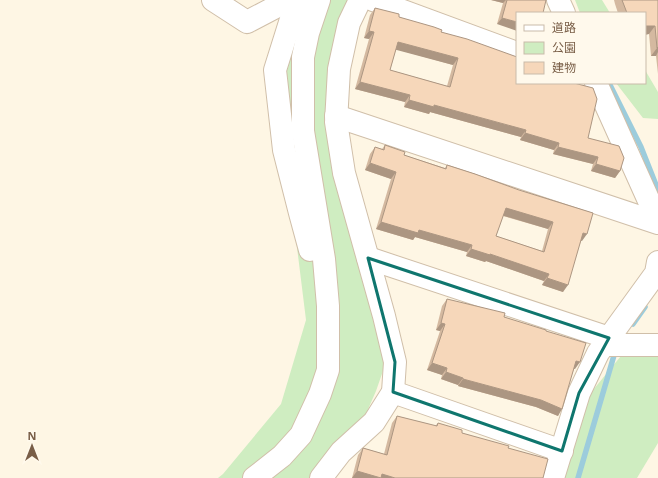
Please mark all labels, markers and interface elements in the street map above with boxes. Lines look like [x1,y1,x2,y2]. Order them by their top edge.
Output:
legend [516,12,646,84]
text: 道路 [552,19,576,36]
text: 公園 [552,39,576,56]
text: 建物 [552,59,576,76]
north arrow [12,426,52,466]
text: N [28,428,36,443]

